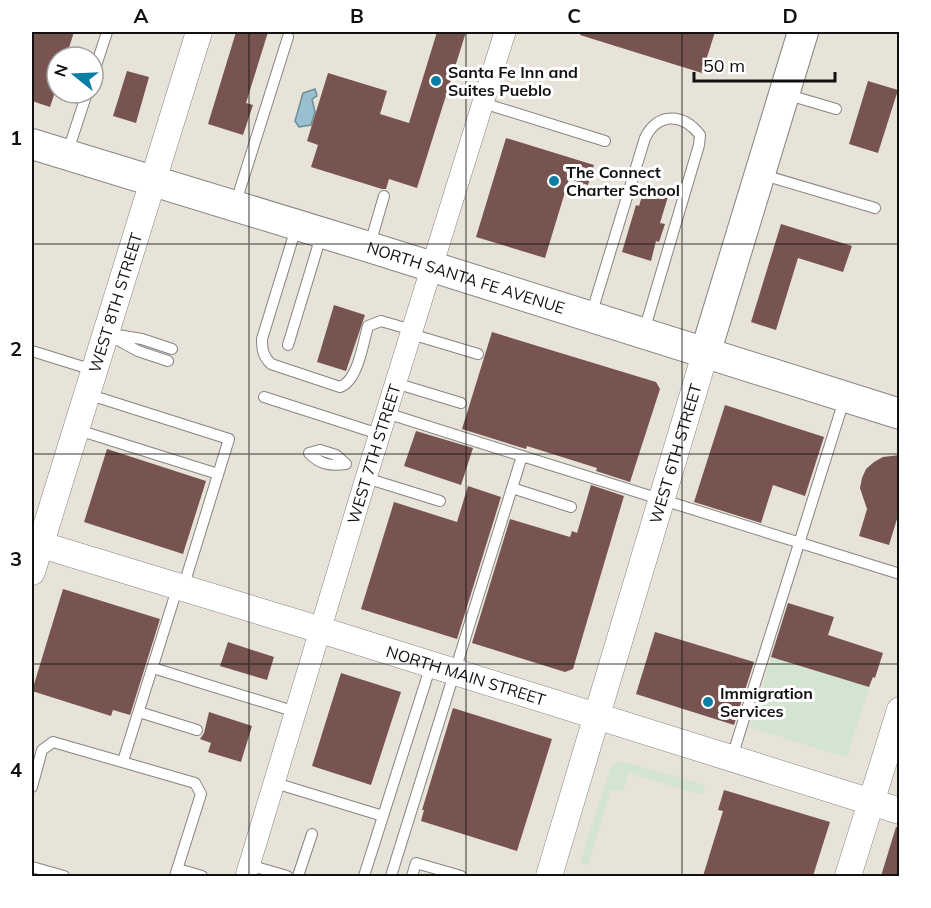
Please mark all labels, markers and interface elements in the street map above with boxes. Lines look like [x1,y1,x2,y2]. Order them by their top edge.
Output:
text: A [134,3,149,28]
text: B [350,3,364,28]
text: C [567,3,581,28]
text: D [782,3,798,28]
north arrow [45,45,105,105]
scale bar [694,45,835,83]
text: 50 m [703,54,745,77]
text: N [49,62,72,79]
place label: Santa Fe Inn and Suites Pueblo [448,62,578,100]
marker: Santa Fe Inn and Suites Pueblo [429,74,443,88]
text: 1 [10,125,22,150]
place label: The Connect Charter School [566,162,680,200]
marker: The Connect Charter School [547,174,561,188]
street label: WEST 8TH STREET [84,230,146,375]
street label: NORTH SANTA FE AVENUE [364,237,567,318]
text: 2 [10,336,22,361]
street label: WEST 7TH STREET [343,381,405,526]
street label: WEST 6TH STREET [645,381,706,526]
text: 3 [10,546,22,571]
street label: NORTH MAIN STREET [384,641,548,710]
place label: Immigration Services [720,683,813,721]
marker: Immigration Services [701,695,715,709]
text: 4 [10,757,22,782]

